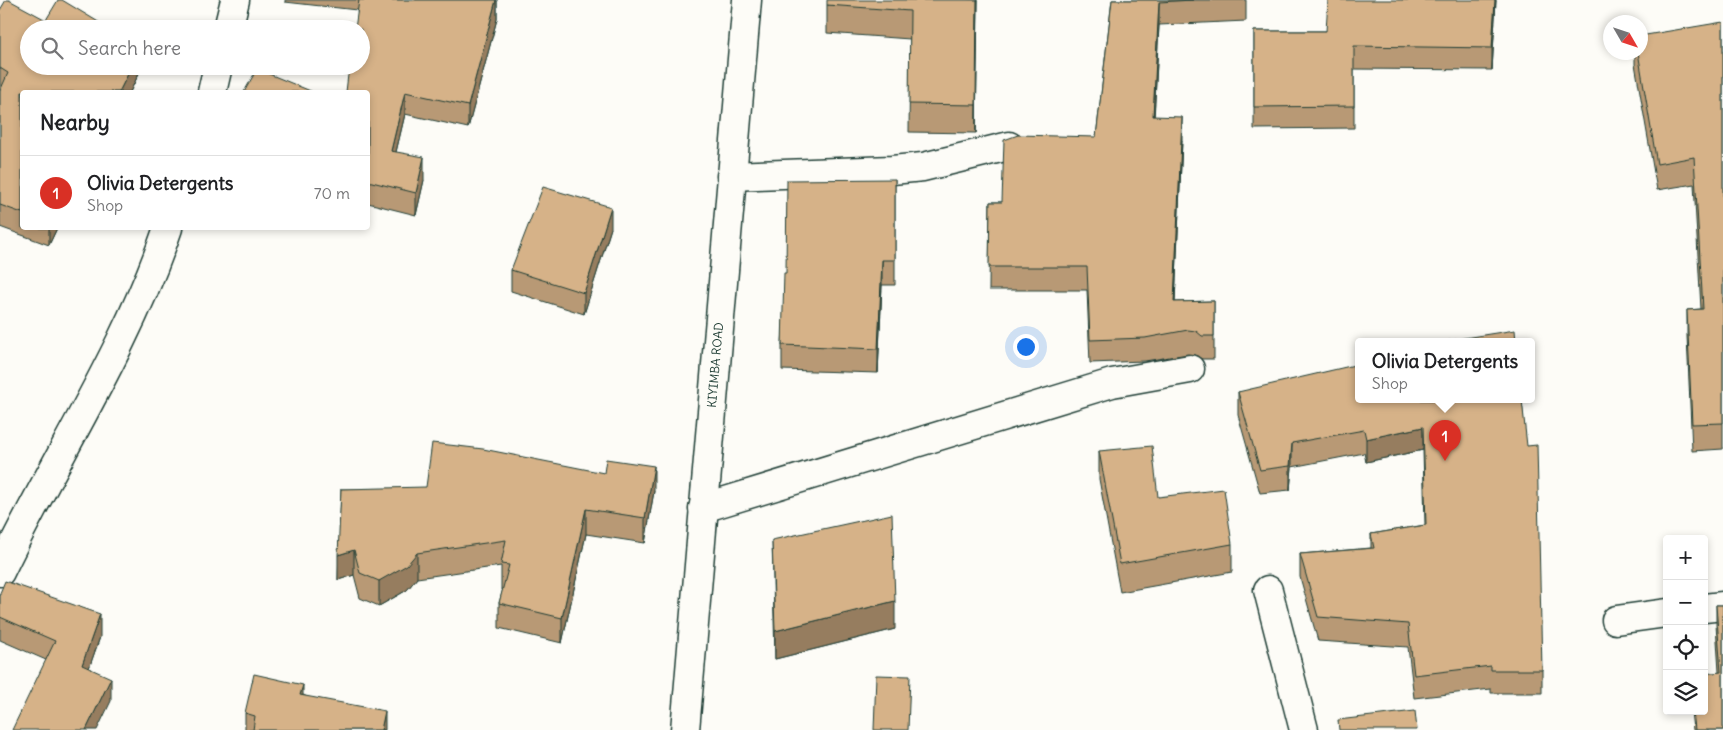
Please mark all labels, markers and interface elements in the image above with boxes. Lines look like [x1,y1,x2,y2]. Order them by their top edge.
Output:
north arrow [1603,15,1648,60]
search box [20,20,370,75]
icon: search [38,34,66,62]
text: Search here [78,36,181,60]
text: Nearby [40,109,110,136]
text: Olivia Detergents [87,171,233,195]
text: 1 [53,183,59,203]
text: 70 m [314,183,350,203]
text: Shop [87,195,123,215]
street label: KIYIMBA ROAD [704,322,726,408]
your location [1013,334,1039,360]
popup [1355,338,1535,403]
text: Olivia Detergents [1372,349,1518,373]
text: Shop [1372,373,1408,393]
pin: 1 [1429,420,1461,461]
map controls [1663,535,1708,715]
button: + [1663,535,1708,580]
button: − [1663,580,1708,625]
button: locate [1663,625,1708,670]
button: layers [1663,670,1708,715]

